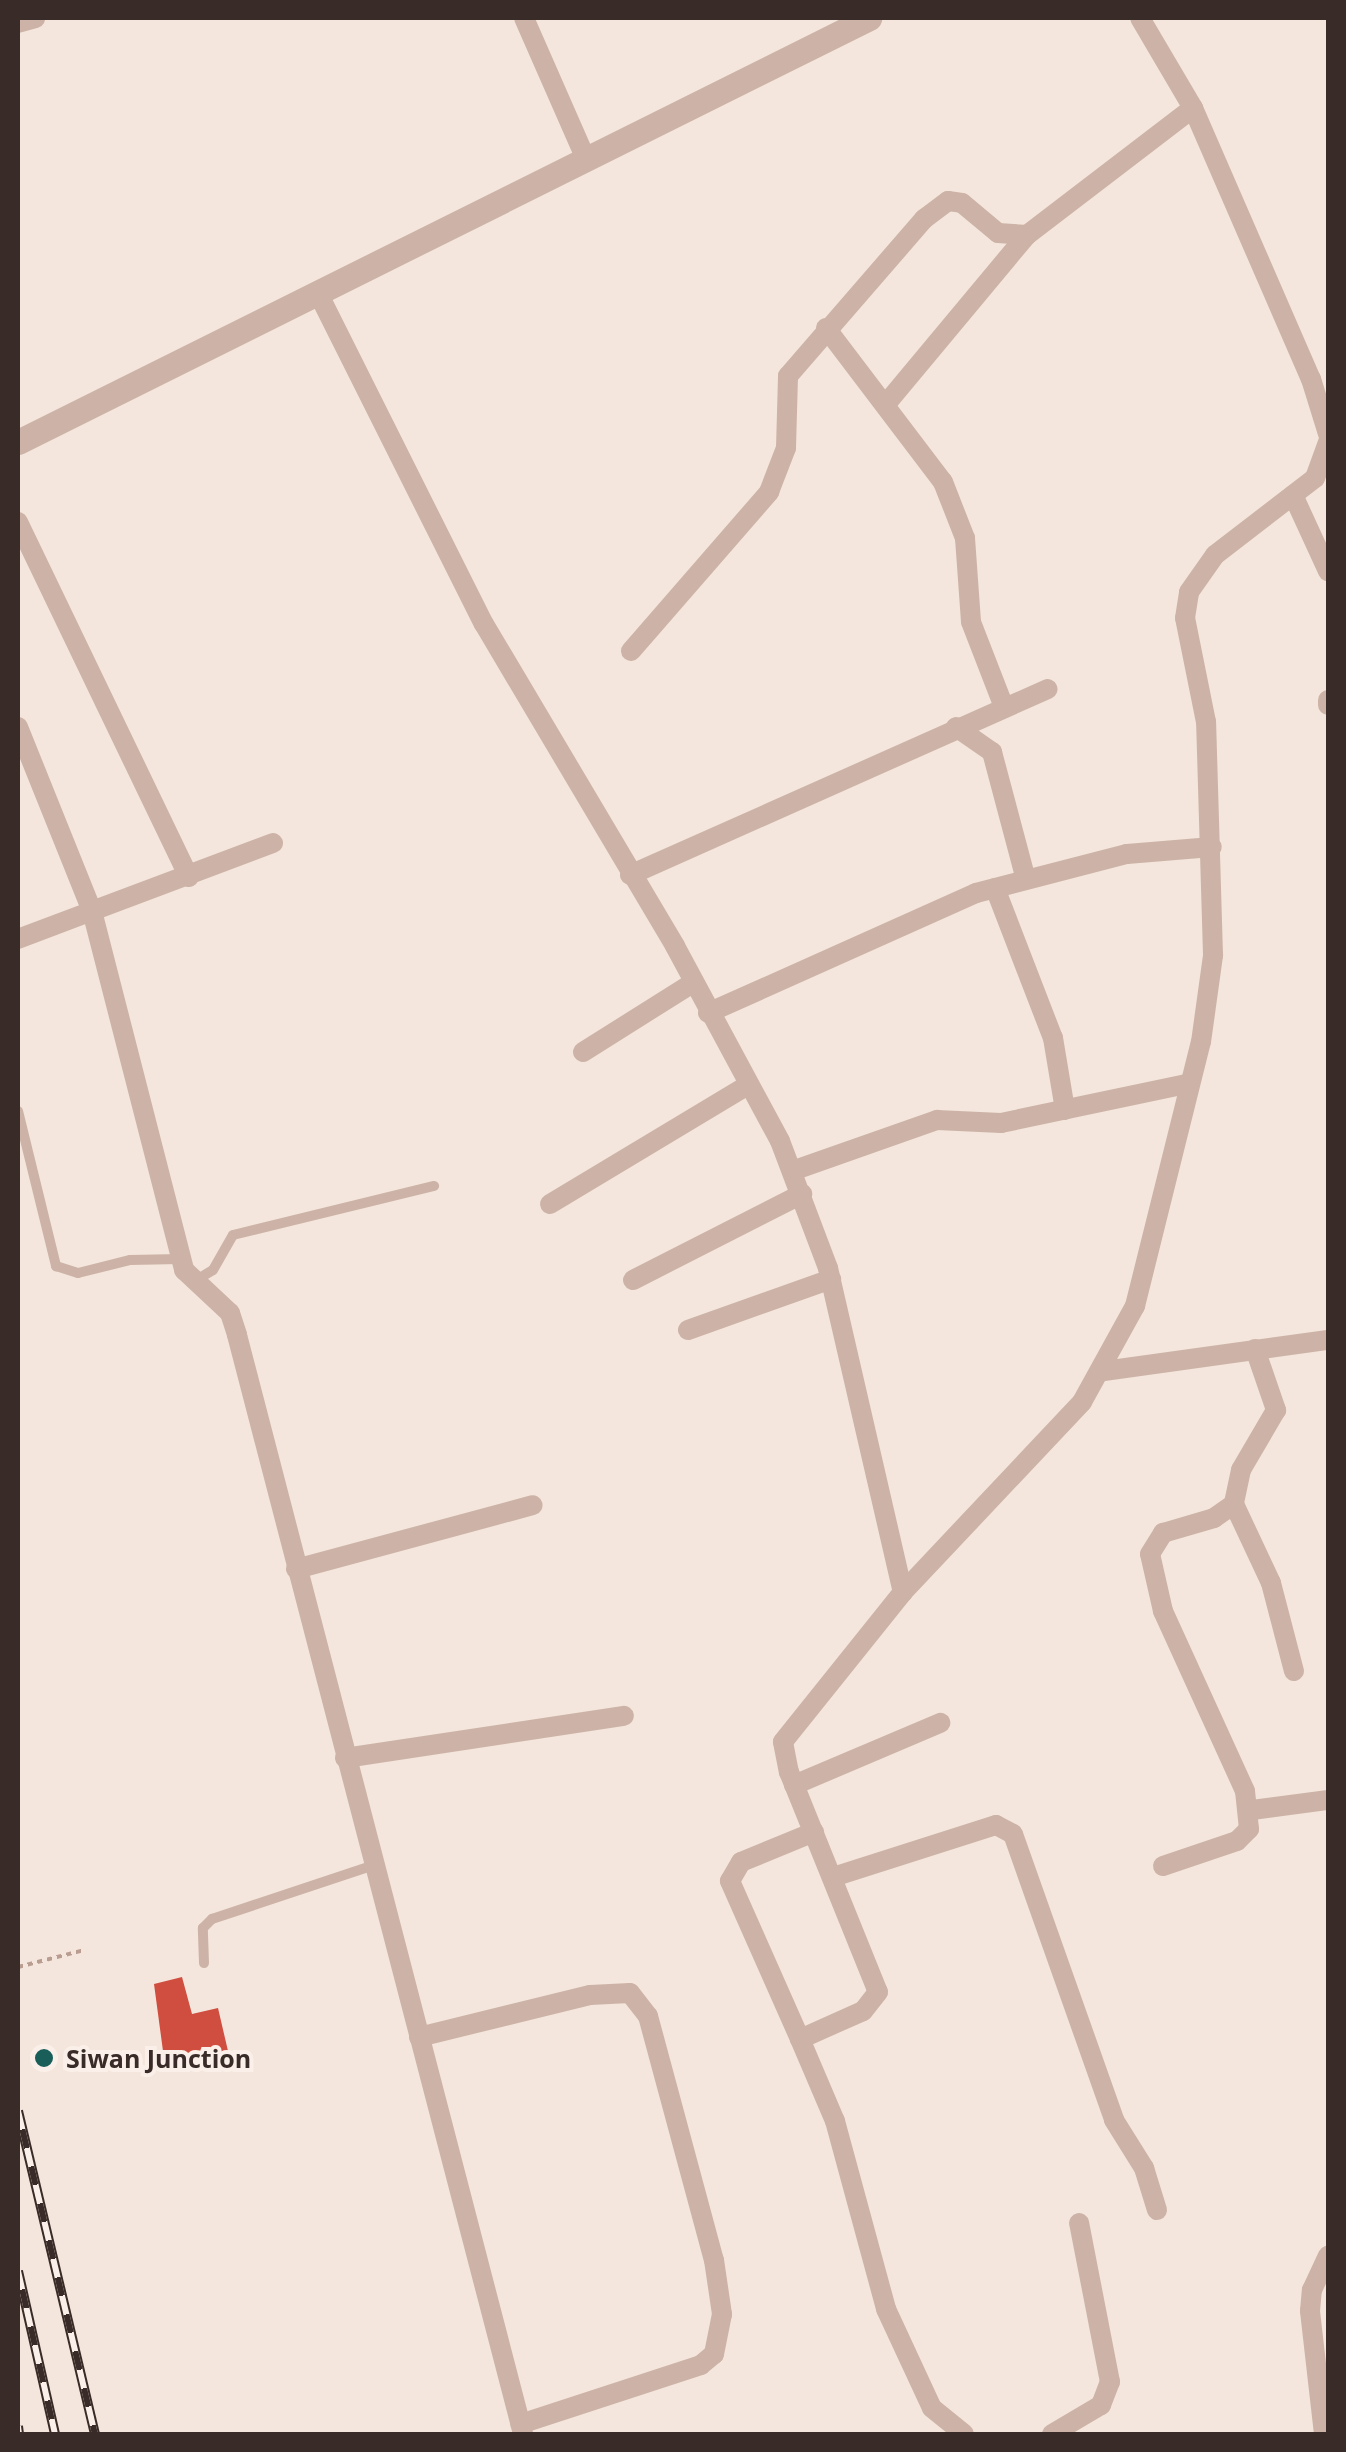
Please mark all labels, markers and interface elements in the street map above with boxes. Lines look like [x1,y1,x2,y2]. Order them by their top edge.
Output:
place label: Siwan Junction [66,2043,251,2073]
marker: Siwan Junction [31,2045,57,2071]

